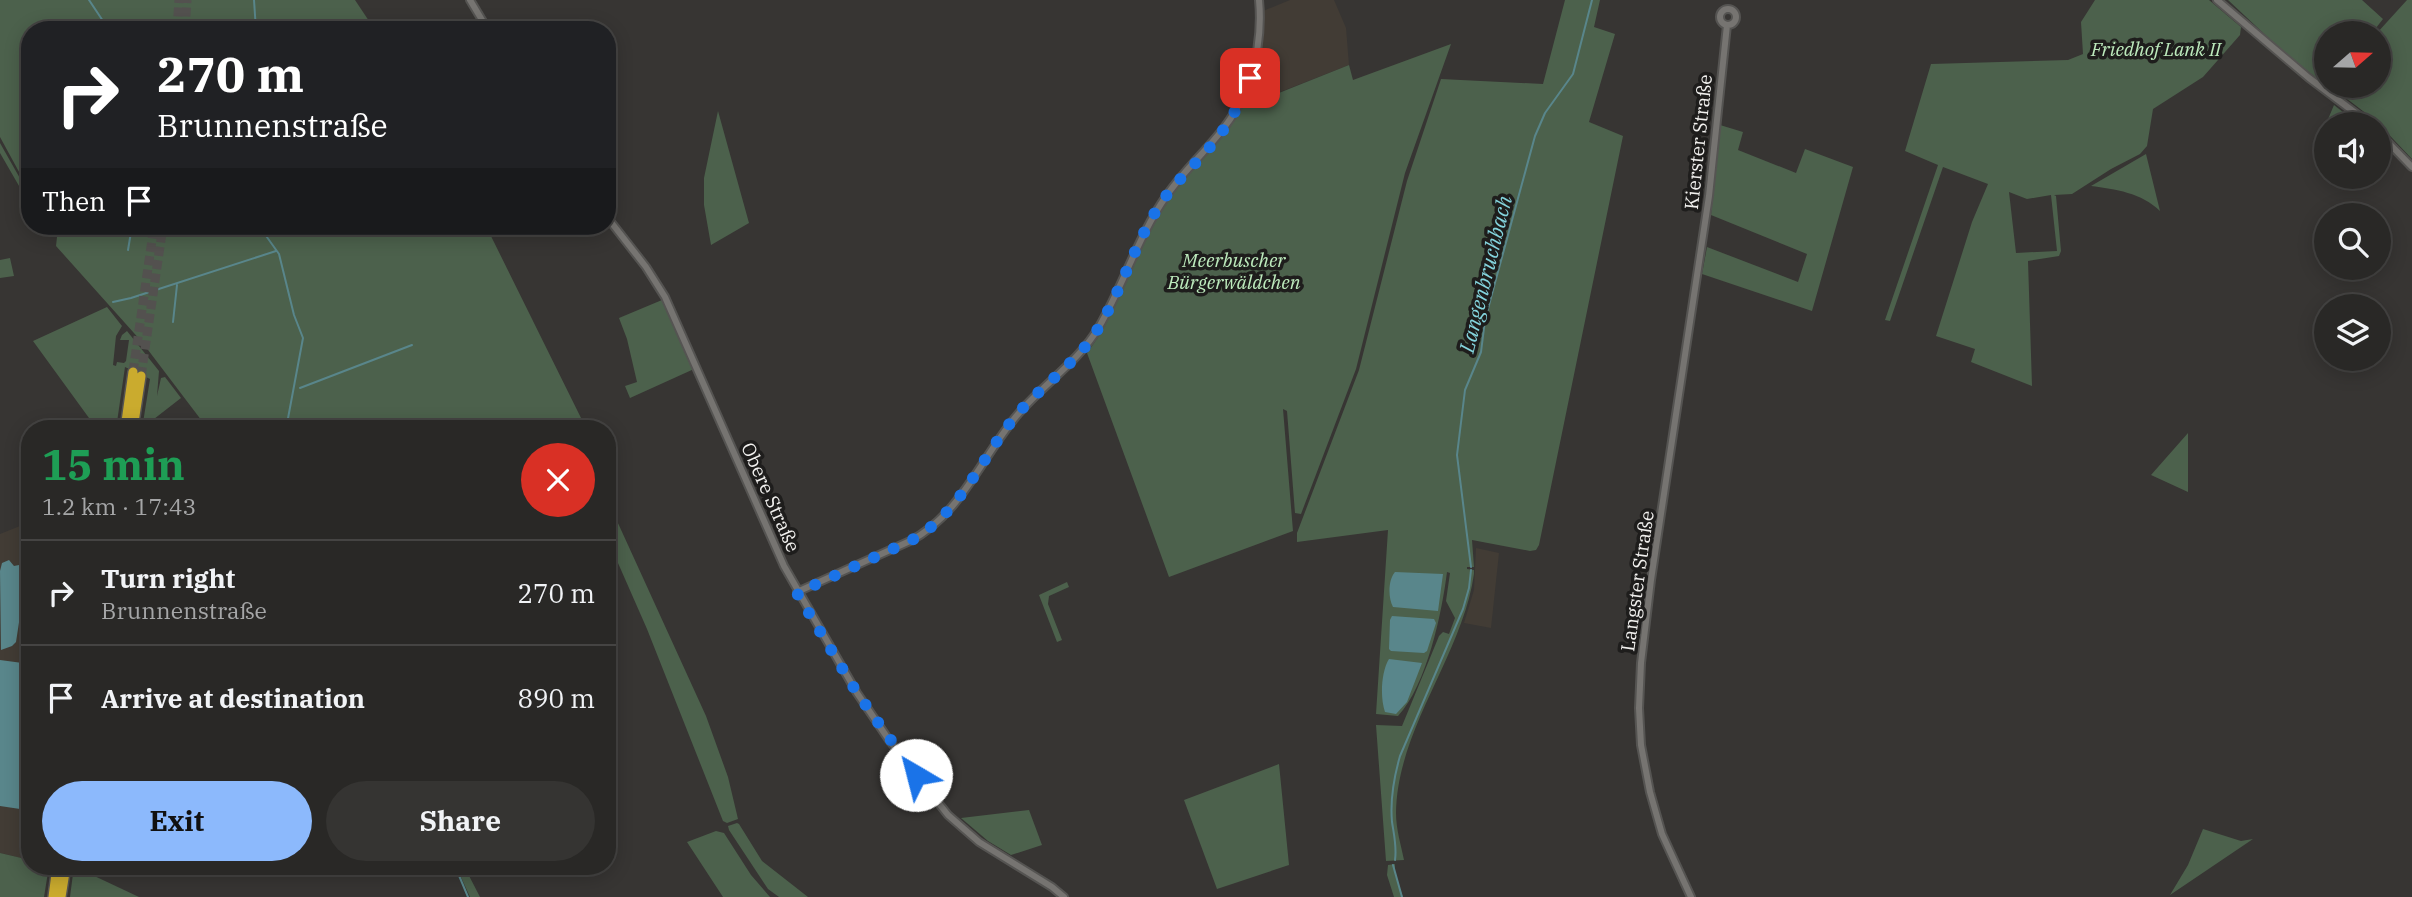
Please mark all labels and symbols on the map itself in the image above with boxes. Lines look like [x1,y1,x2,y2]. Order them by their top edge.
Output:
north arrow [2314,21,2390,98]
park label: Friedhof Lank II [2090,37,2223,61]
pin [1220,48,1280,108]
street label: Kierster Straße [1679,73,1717,211]
water label: Langenbruchbach [1452,192,1518,356]
park label: Meerbuscher Bürgerwäldchen [1167,248,1301,294]
street label: Obere Straße [736,438,806,556]
street label: Langster Straße [1615,509,1659,653]
position arrow [879,738,953,812]

